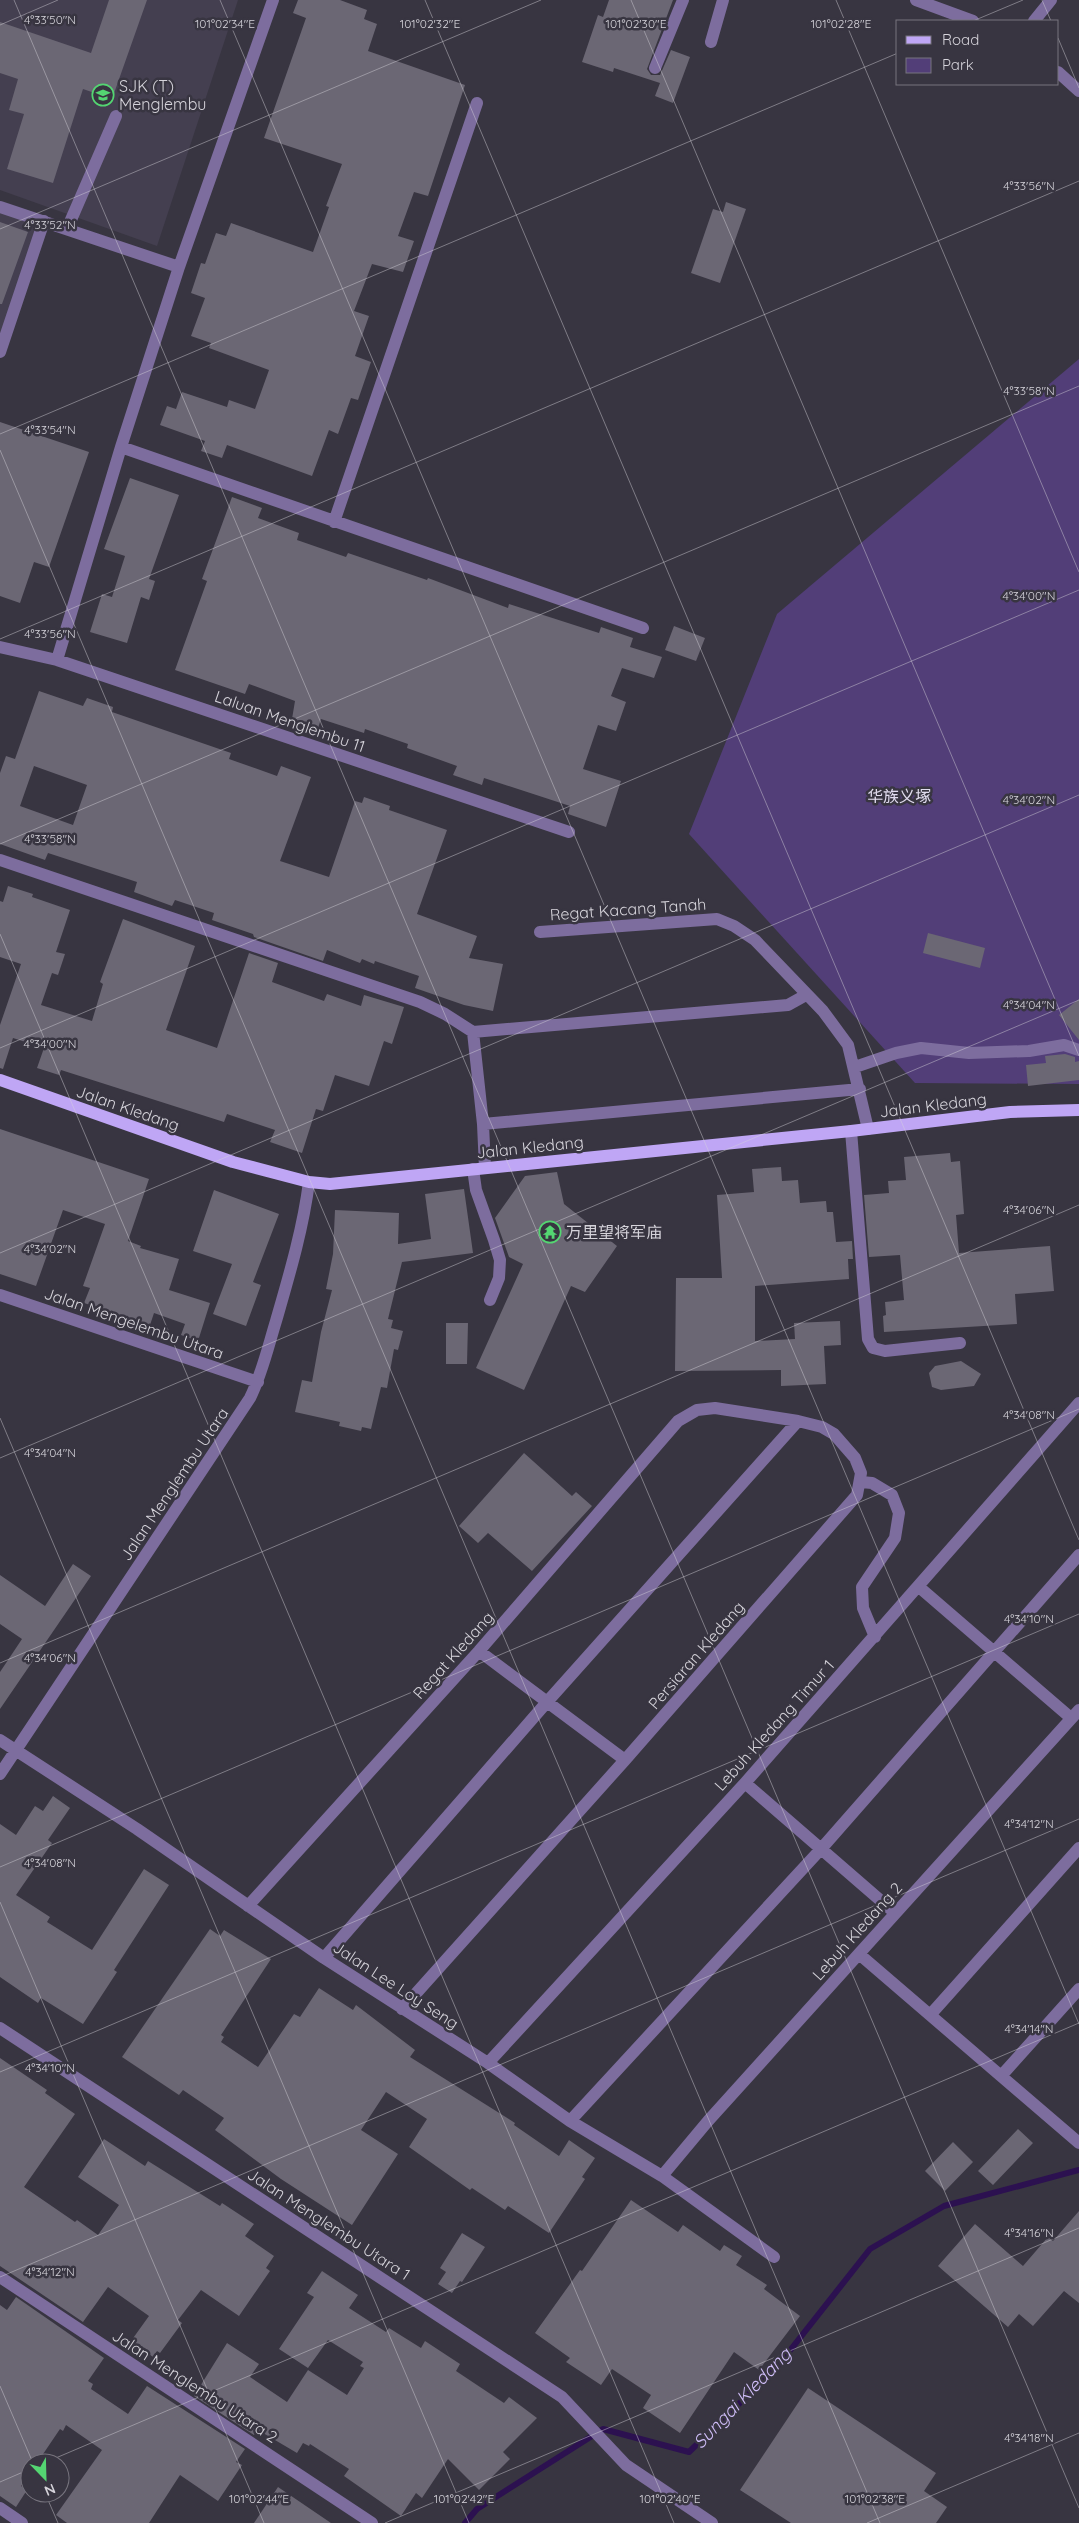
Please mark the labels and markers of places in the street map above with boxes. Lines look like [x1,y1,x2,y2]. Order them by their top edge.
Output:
place label: SJK (T) Menglembu [119,76,206,114]
school or university icon: SJK (T) Menglembu [91,83,115,107]
temple icon: 万里望将军庙 [538,1220,562,1244]
place label: 万里望将军庙 [566,1222,662,1242]

